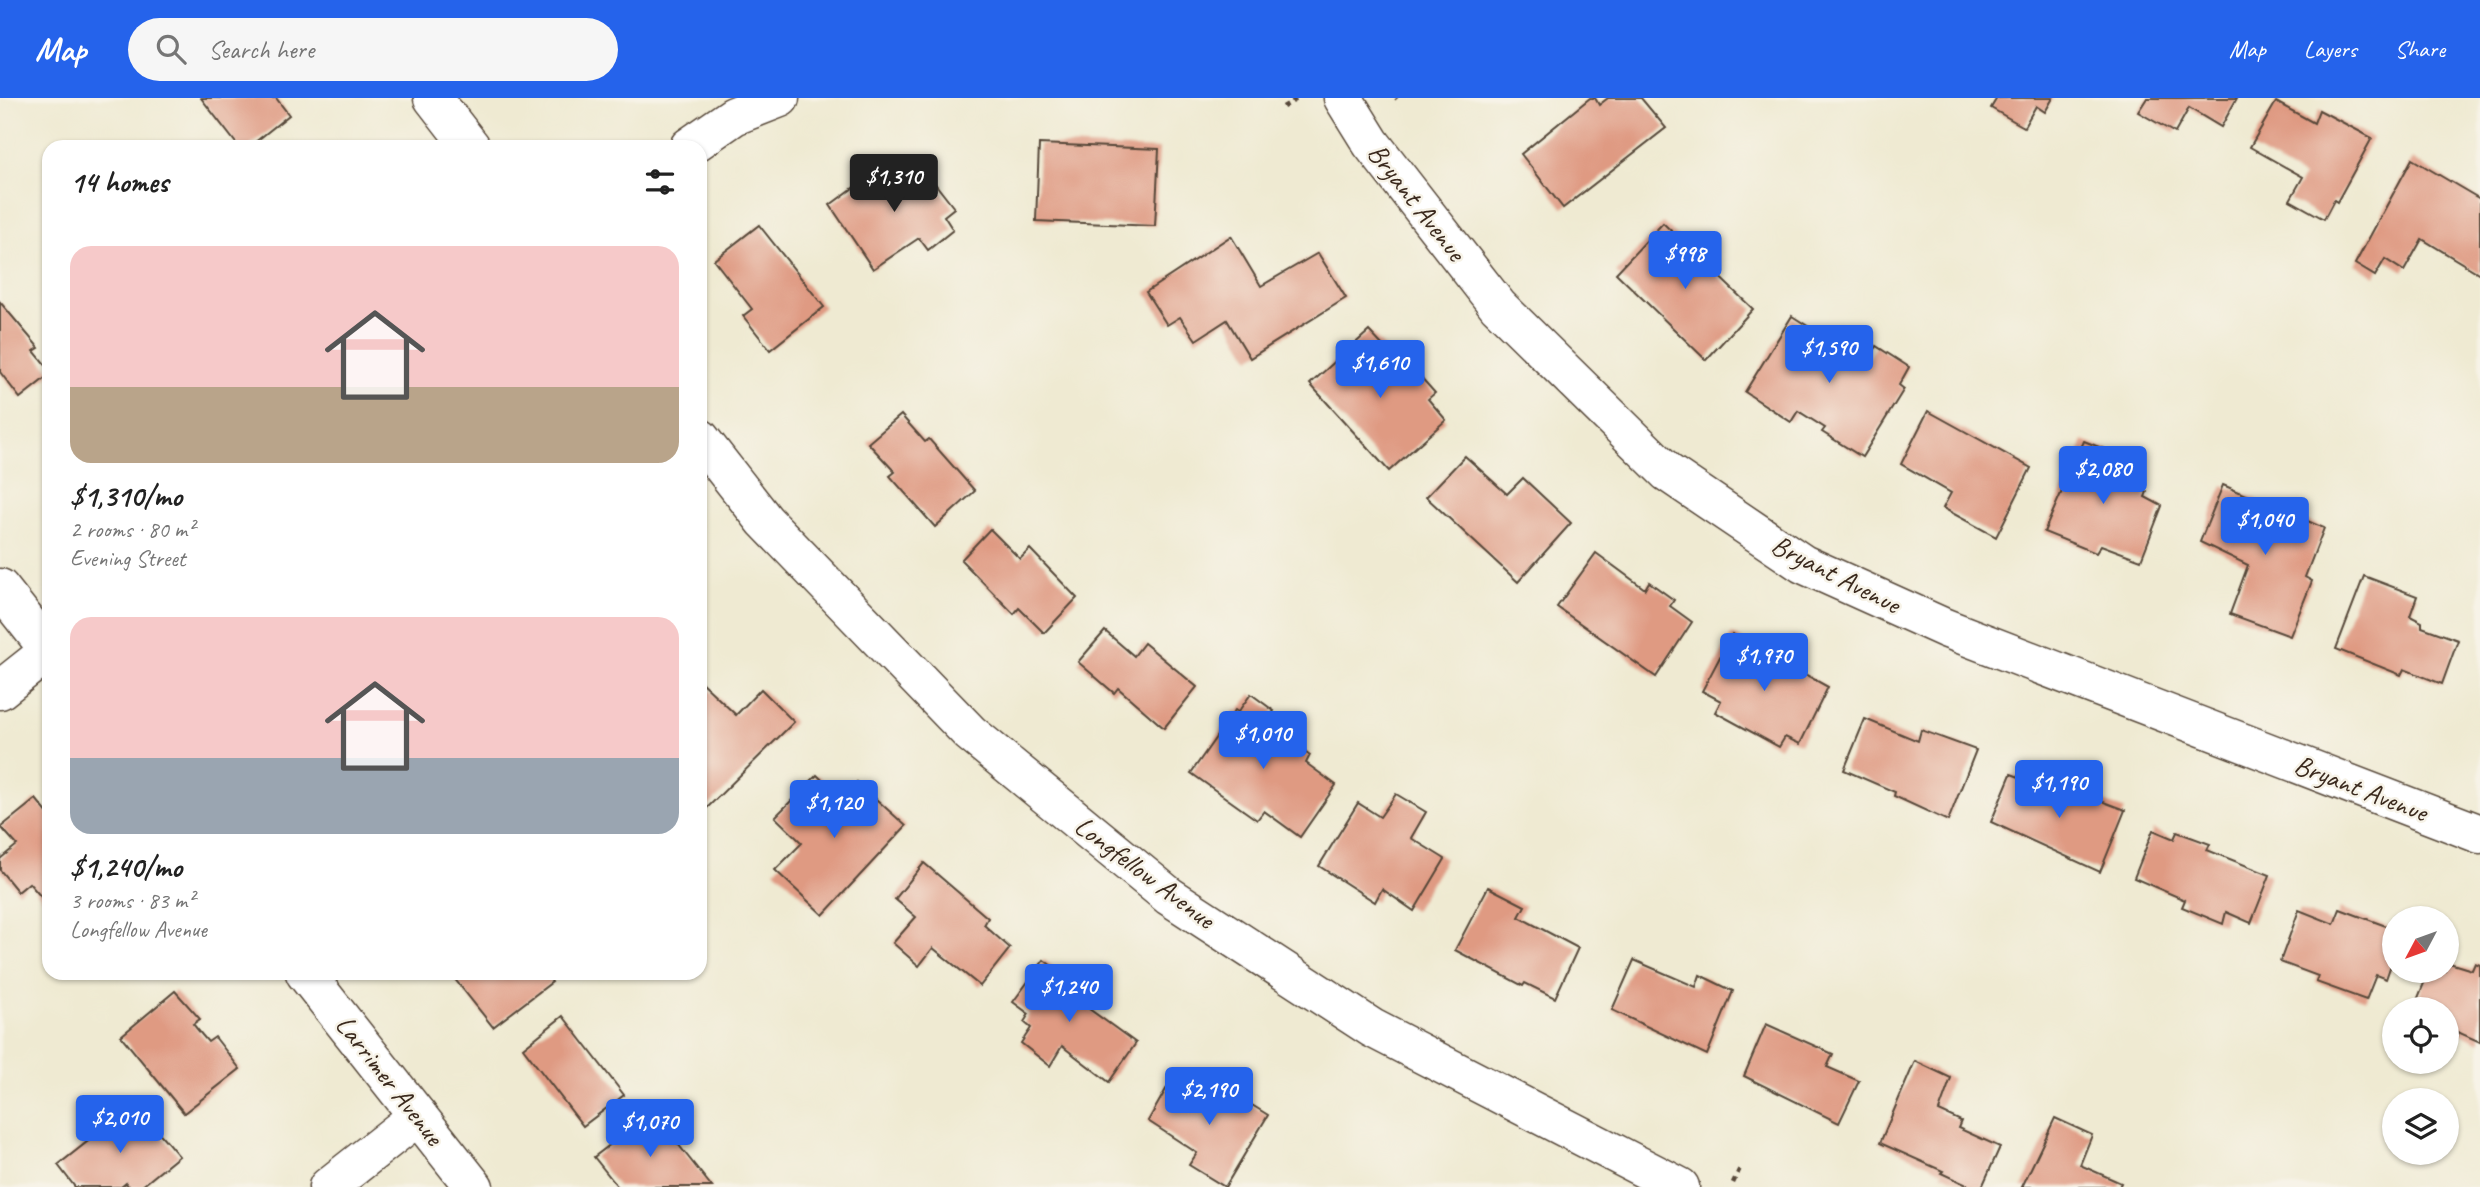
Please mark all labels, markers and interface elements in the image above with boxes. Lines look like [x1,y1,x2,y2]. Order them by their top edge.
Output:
search box [128,18,618,81]
text: Map [35,28,86,70]
icon: search [152,30,190,68]
text: Search here [208,33,314,66]
text: Map [2229,34,2266,64]
text: Layers [2304,34,2357,64]
text: Share [2395,34,2445,64]
street label: Bryant Avenue [1360,136,1475,269]
pin: $1,310 [837,155,951,214]
text: $1,310 [866,162,922,191]
text: 14 homes [70,163,168,201]
icon: filters [641,163,679,201]
pin: $998 [1644,232,1726,291]
text: $998 [1665,239,1705,268]
icon: home [312,292,438,418]
pin: $1,590 [1772,326,1886,385]
text: $1,590 [1801,333,1857,362]
pin: $1,610 [1323,341,1437,400]
text: $1,610 [1352,348,1408,377]
pin: $2,080 [2046,446,2160,506]
text: $2,080 [2075,454,2131,483]
text: $1,310/mo [70,477,182,515]
pin: $1,040 [2208,498,2322,557]
text: $1,040 [2237,505,2293,534]
text: 2 rooms · 80 m² [70,515,194,544]
street label: Bryant Avenue [1766,527,1908,622]
text: Evening Street [70,544,185,573]
pin: $1,970 [1707,634,1821,693]
text: $1,970 [1736,641,1792,670]
icon: home [312,663,438,789]
pin: $1,010 [1206,712,1320,771]
text: $1,010 [1235,719,1291,748]
street label: Bryant Avenue [2290,747,2434,830]
pin: $1,190 [2002,760,2116,820]
text: $1,190 [2031,768,2087,797]
pin: $1,120 [777,780,891,840]
text: $1,120 [806,788,862,817]
street label: Longfellow Avenue [1068,808,1224,937]
text: $1,240/mo [70,848,182,886]
text: 3 rooms · 83 m² [70,886,194,915]
north arrow [2382,906,2459,984]
map controls [2382,906,2459,1165]
text: Longfellow Avenue [70,915,207,944]
pin: $1,240 [1012,964,1126,1024]
text: $1,240 [1041,972,1097,1001]
button: locate [2382,997,2459,1074]
street label: Larrimer Avenue [328,1008,453,1154]
pin: $2,190 [1152,1068,1266,1127]
text: $2,190 [1181,1075,1237,1104]
button: layers [2382,1088,2459,1165]
pin: $2,010 [63,1096,177,1155]
pin: $1,070 [593,1100,707,1159]
text: $2,010 [92,1103,148,1132]
text: $1,070 [622,1107,678,1136]

